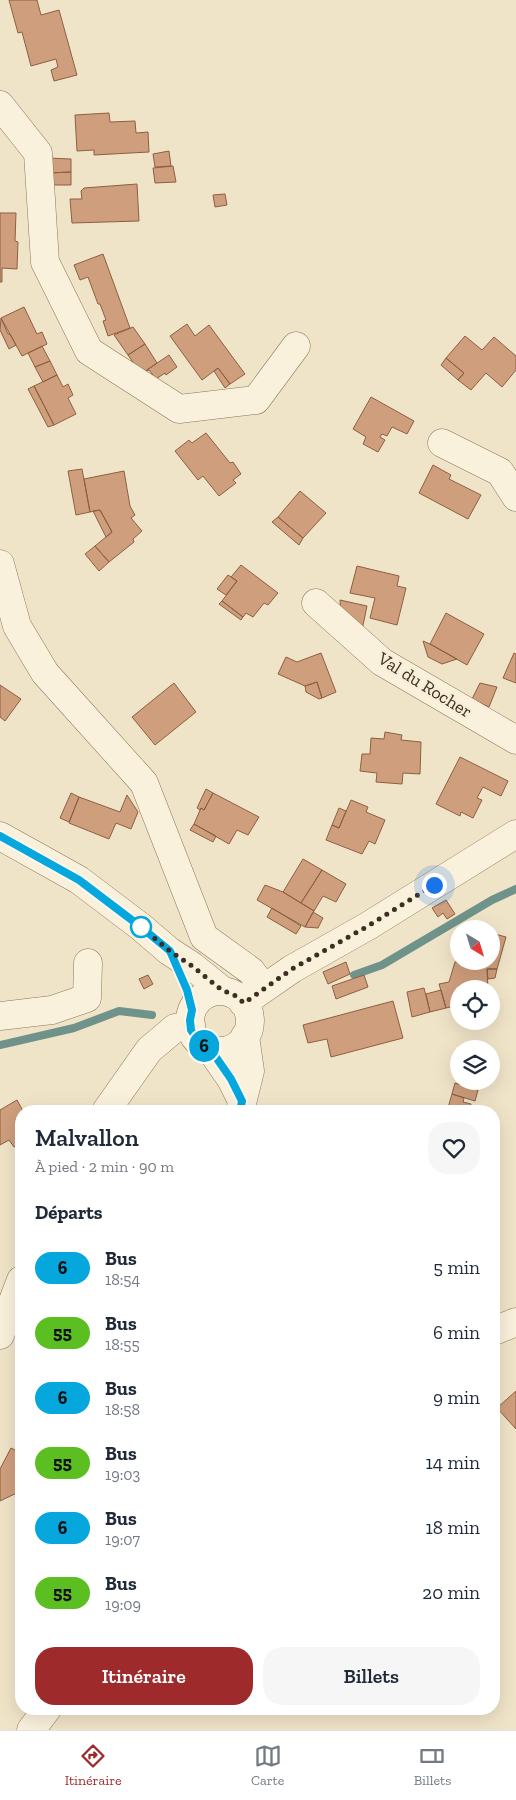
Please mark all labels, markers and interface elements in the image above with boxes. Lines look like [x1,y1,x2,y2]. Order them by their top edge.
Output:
street label: Val du Rocher [373,647,476,723]
your location [422,873,447,898]
unlabelled marker [130,916,152,938]
north arrow [450,920,500,970]
map controls [450,920,500,1090]
button: locate [450,980,500,1030]
line badge: 6 [188,1030,220,1062]
text: 6 [199,1035,209,1057]
button: layers [450,1040,500,1090]
button: heart [428,1122,480,1174]
text: Malvallon [35,1123,139,1152]
text: À pied · 2 min · 90 m [35,1157,174,1176]
text: Départs [35,1201,103,1224]
text: Bus [105,1247,137,1270]
text: 5 min [433,1256,480,1279]
text: 6 [58,1257,67,1279]
text: 18:54 [105,1270,140,1289]
text: Bus [105,1312,137,1335]
text: 6 min [433,1321,480,1344]
text: 55 [53,1322,72,1344]
text: 18:55 [105,1335,140,1354]
text: Bus [105,1377,137,1400]
text: 9 min [433,1386,480,1409]
text: 6 [58,1387,67,1409]
text: 18:58 [105,1400,140,1419]
text: Bus [105,1442,137,1465]
text: 14 min [426,1451,480,1474]
text: 55 [53,1452,72,1474]
text: 19:03 [105,1465,140,1484]
text: Bus [105,1507,137,1530]
text: 18 min [426,1516,480,1539]
text: 6 [58,1517,67,1539]
text: 19:07 [105,1530,140,1549]
text: Bus [105,1572,137,1595]
text: 20 min [422,1581,480,1604]
text: 55 [53,1582,72,1604]
text: 19:09 [105,1595,141,1614]
button: Itinéraire [35,1647,253,1705]
button: Billets [263,1647,480,1705]
tab: Itinéraire [65,1742,122,1789]
tab: Carte [251,1742,284,1789]
tab: Billets [414,1742,451,1789]

